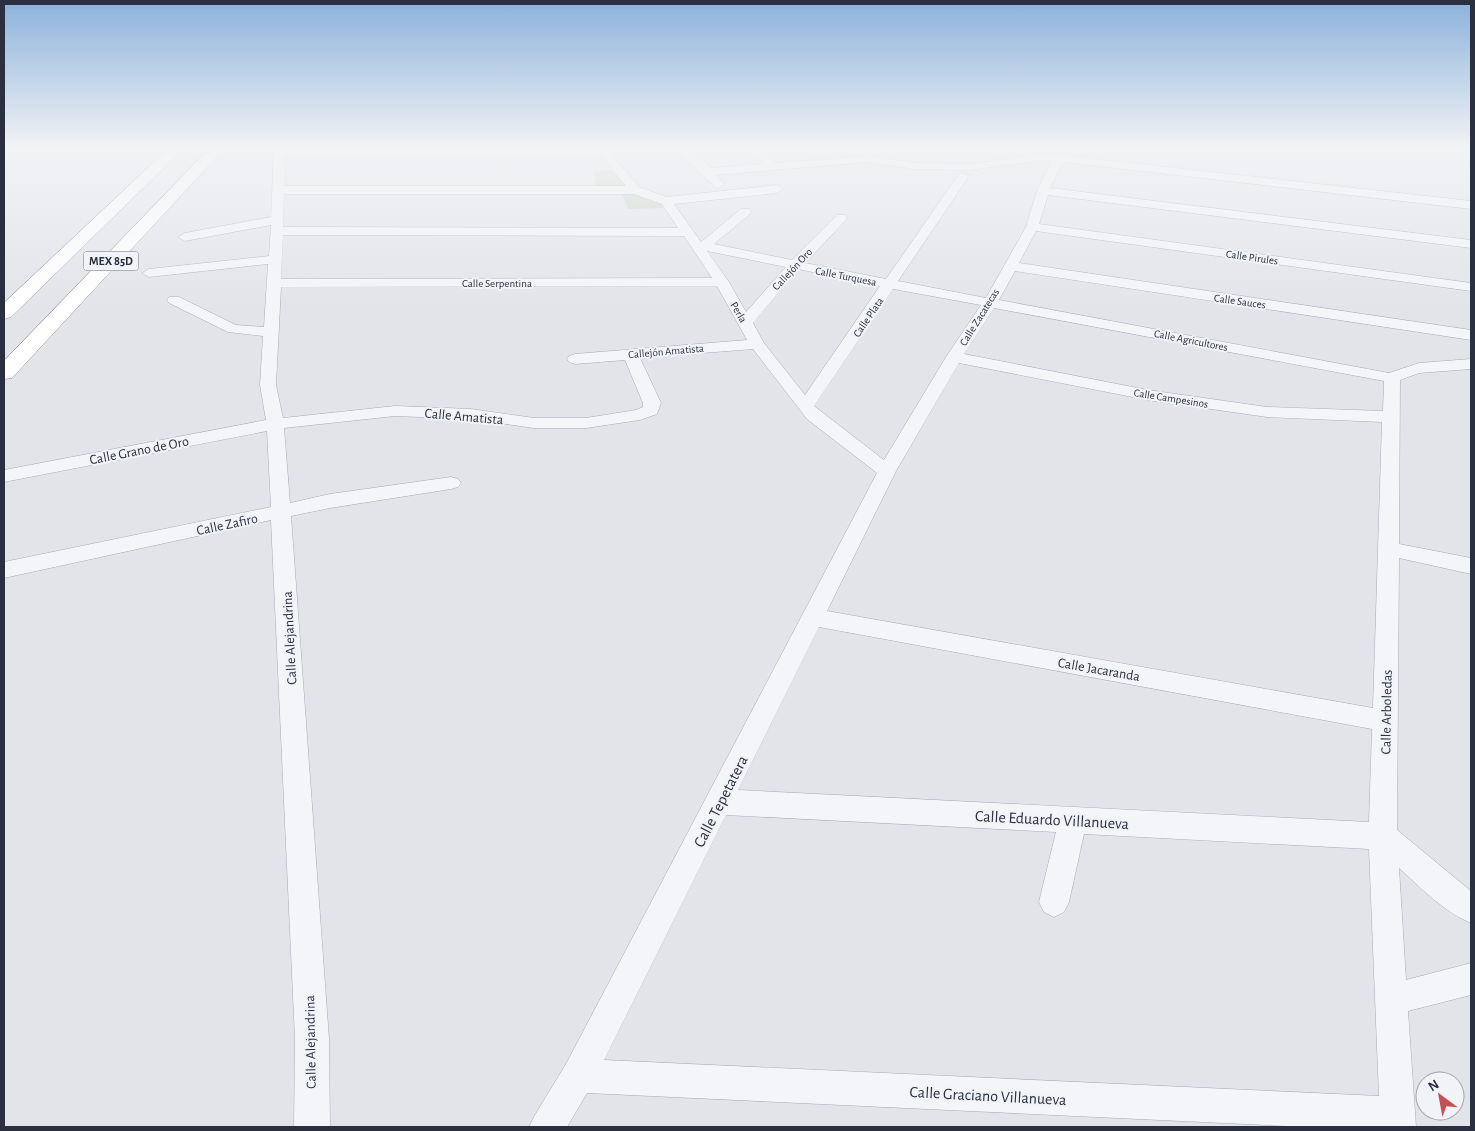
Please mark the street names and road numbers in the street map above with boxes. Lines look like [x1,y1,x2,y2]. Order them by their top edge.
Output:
street label: Callejón Oro [770,246,814,292]
street label: Calle Pirules [1225,248,1279,267]
road number: MEX 85D [84,252,138,270]
street label: Calle Turquesa [814,265,877,288]
street label: Calle Serpentina [462,278,532,289]
street label: Calle Zacatecas [958,287,1001,348]
street label: Calle Sauces [1213,292,1267,311]
street label: Calle Plata [851,295,886,339]
street label: Perla [728,300,749,324]
street label: Calle Agricultores [1153,328,1229,353]
street label: Callejón Amatista [628,343,704,360]
street label: Calle Campesinos [1133,387,1209,410]
street label: Calle Amatista [424,407,504,427]
street label: Calle Grano de Oro [88,434,190,467]
street label: Calle Zafiro [195,512,259,538]
street label: Calle Alejandrina [281,590,299,685]
street label: Calle Jacaranda [1057,656,1142,684]
street label: Calle Arboledas [1379,669,1395,755]
street label: Calle Tepetatera [691,753,751,850]
street label: Calle Eduardo Villanueva [975,808,1129,832]
street label: Calle Alejandrina [303,995,319,1089]
street label: Calle Graciano Villanueva [909,1084,1067,1108]

